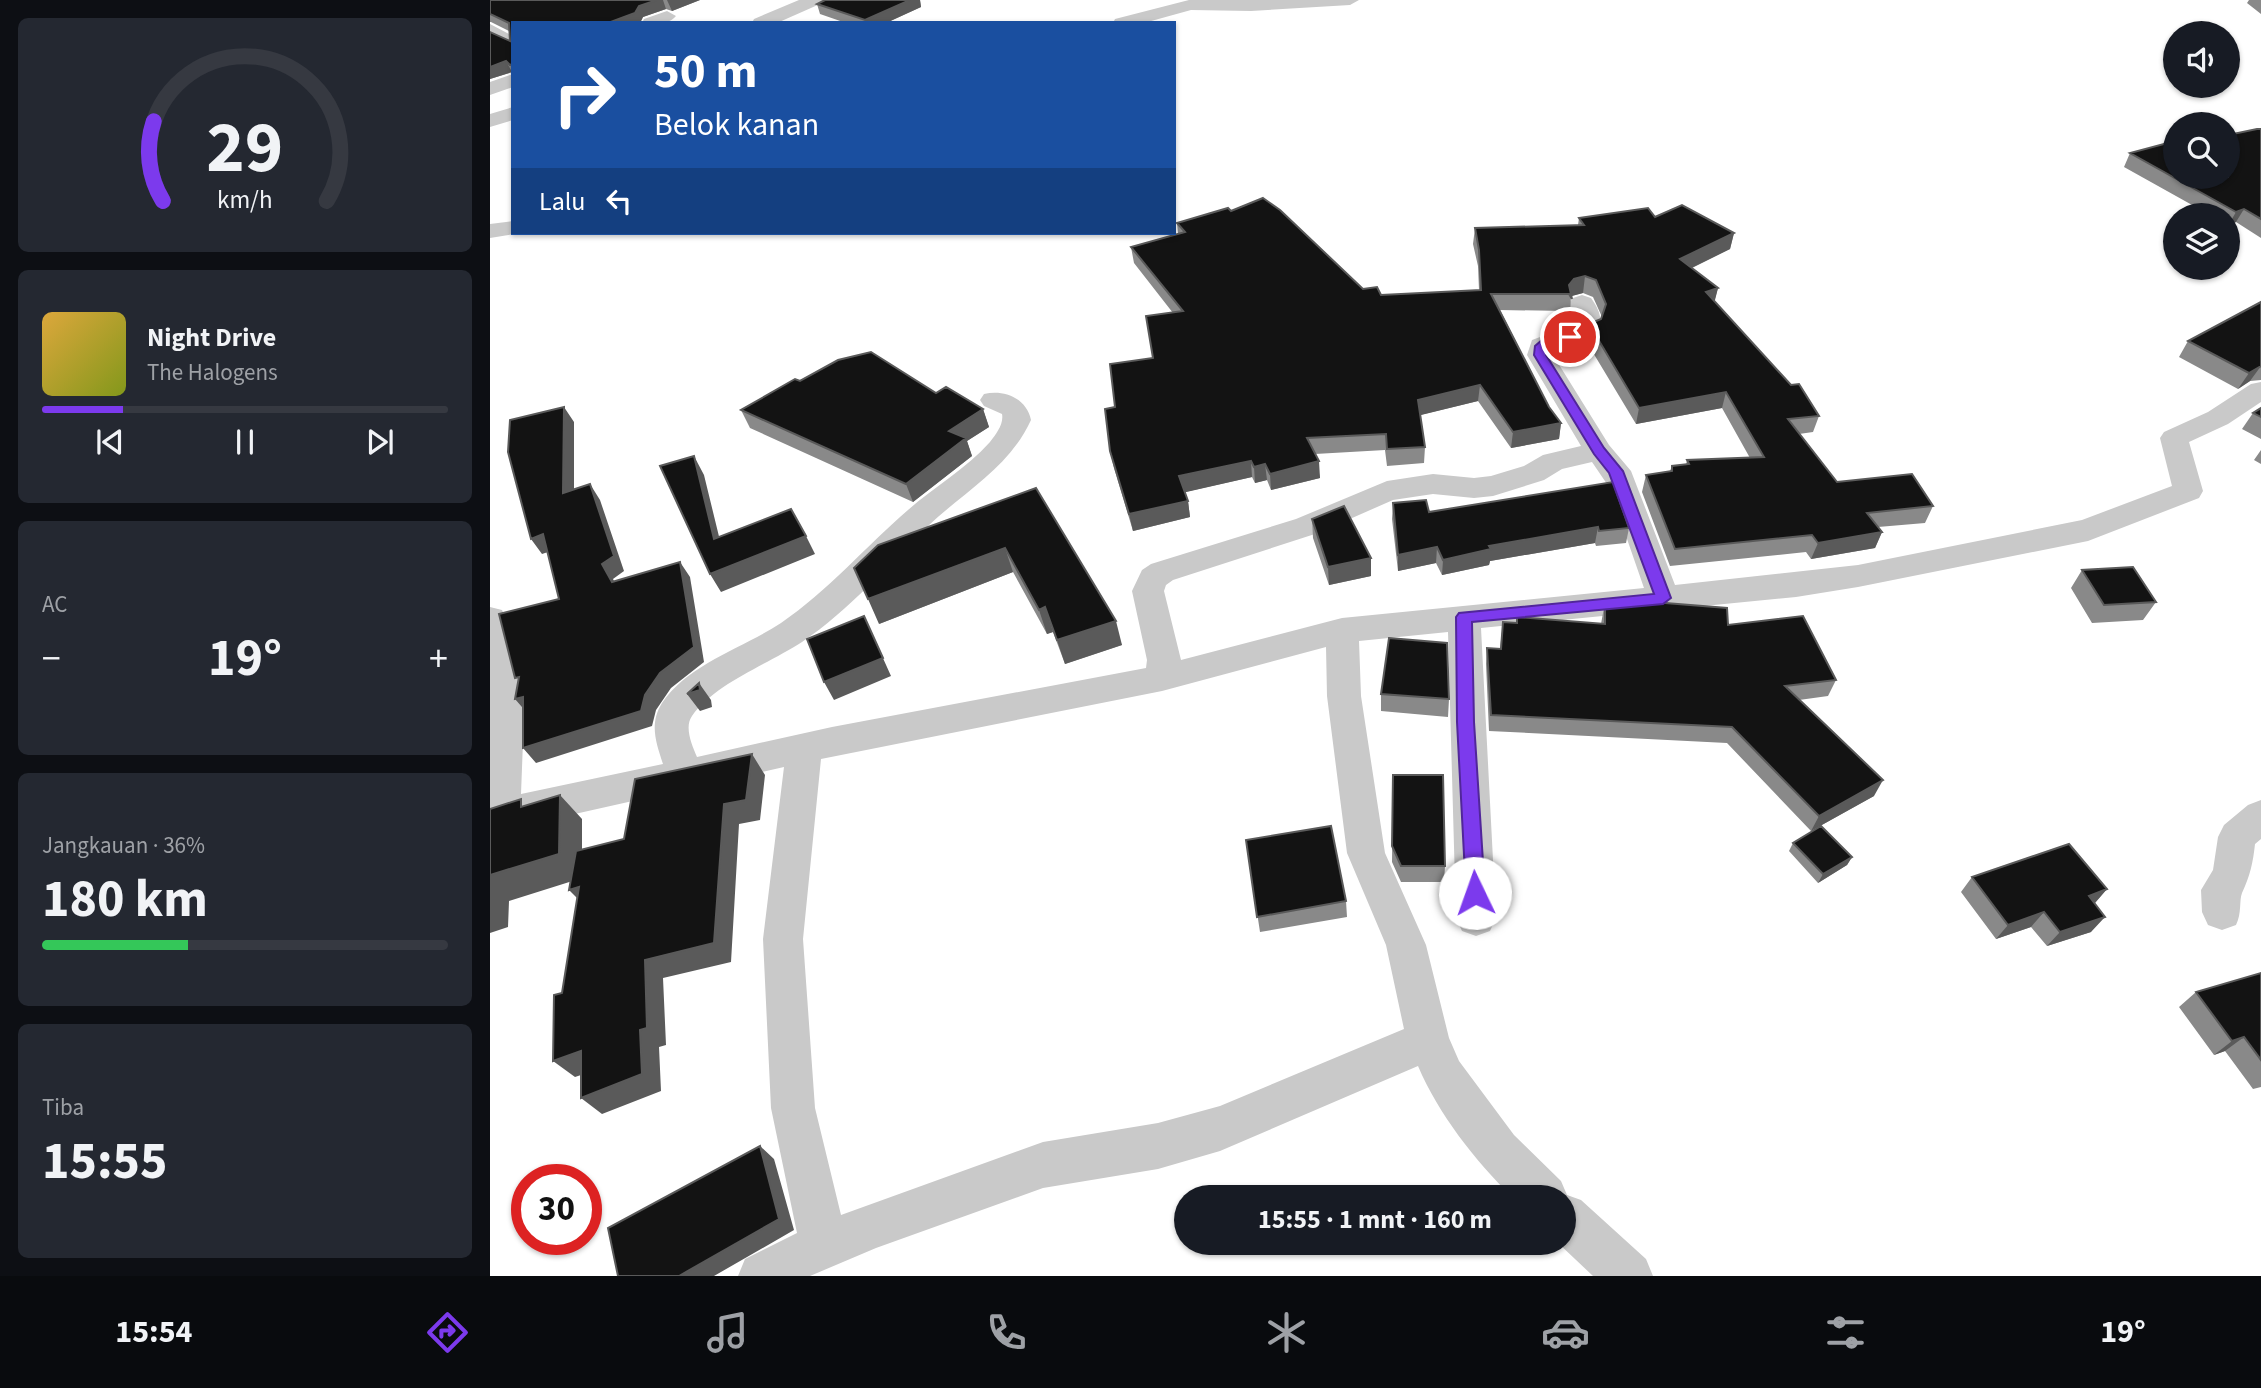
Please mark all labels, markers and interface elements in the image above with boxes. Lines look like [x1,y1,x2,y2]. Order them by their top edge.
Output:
map controls [2163,21,2240,280]
button: sound [2163,21,2240,98]
text: 50 m [654,37,758,107]
icon: right [539,49,630,140]
text: 29 [207,96,283,200]
text: Belok kanan [654,102,819,148]
button: search [2163,112,2240,189]
text: km/h [217,182,273,218]
icon: left [600,182,638,220]
text: Lalu [539,183,586,220]
button: layers [2163,203,2240,280]
pin [1540,307,1600,367]
icon: arrive [1551,318,1589,356]
text: Night Drive [147,319,276,356]
text: The Halogens [147,356,278,389]
icon: previous [91,423,129,461]
icon: pause [226,423,264,461]
icon: next [361,423,399,461]
text: AC [42,588,67,621]
text: 19° [208,622,282,696]
text: − [42,632,61,686]
text: + [429,632,448,686]
text: Jangkauan · 36% [42,829,205,862]
position arrow [1438,856,1512,930]
text: 180 km [42,863,208,937]
text: Tiba [42,1091,84,1124]
text: 15:55 [42,1125,167,1199]
speed limit sign: 30 [511,1164,602,1255]
text: 15:55 · 1 mnt · 160 m [1258,1201,1492,1238]
icon: directions [423,1308,472,1357]
icon: music [703,1308,752,1357]
icon: phone [982,1308,1031,1357]
icon: climate [1262,1308,1311,1357]
icon: car [1541,1308,1590,1357]
icon: filters [1821,1308,1870,1357]
text: 15:54 [115,1309,192,1355]
text: 19° [2100,1309,2146,1355]

